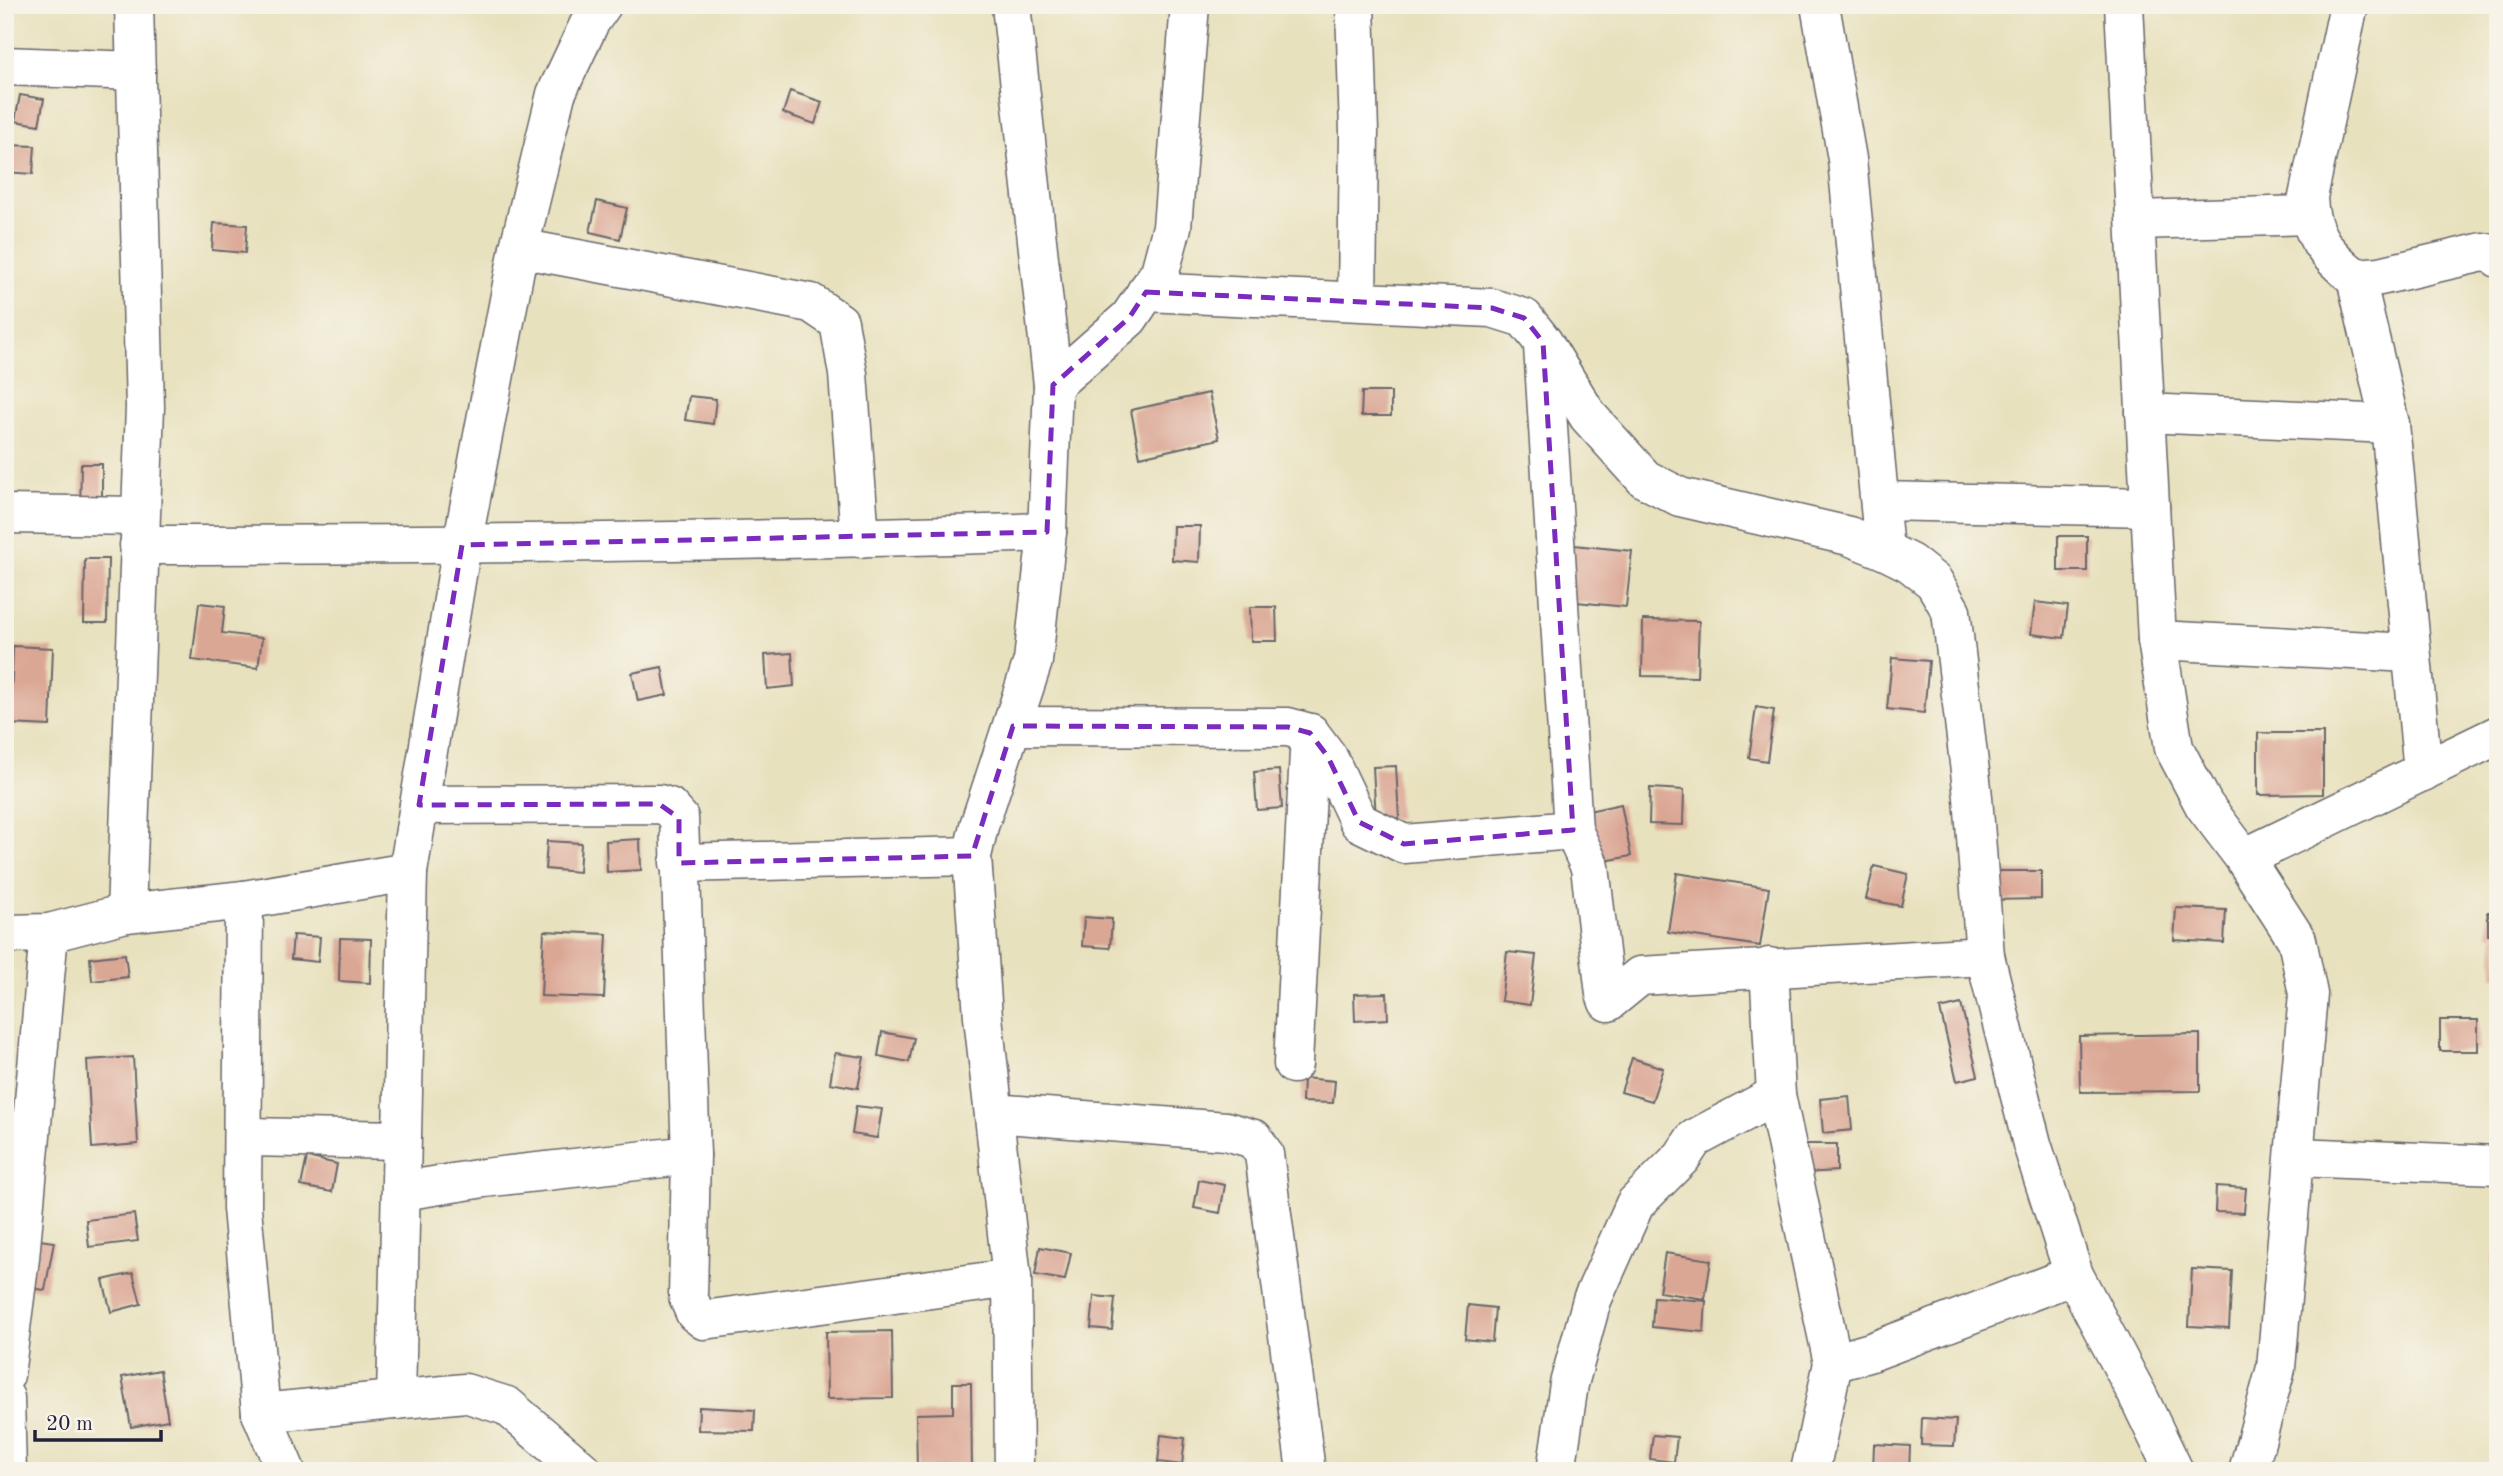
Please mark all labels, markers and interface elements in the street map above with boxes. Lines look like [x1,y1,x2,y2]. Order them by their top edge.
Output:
scale bar [35,1399,161,1443]
text: 20 m [46,1414,93,1435]

